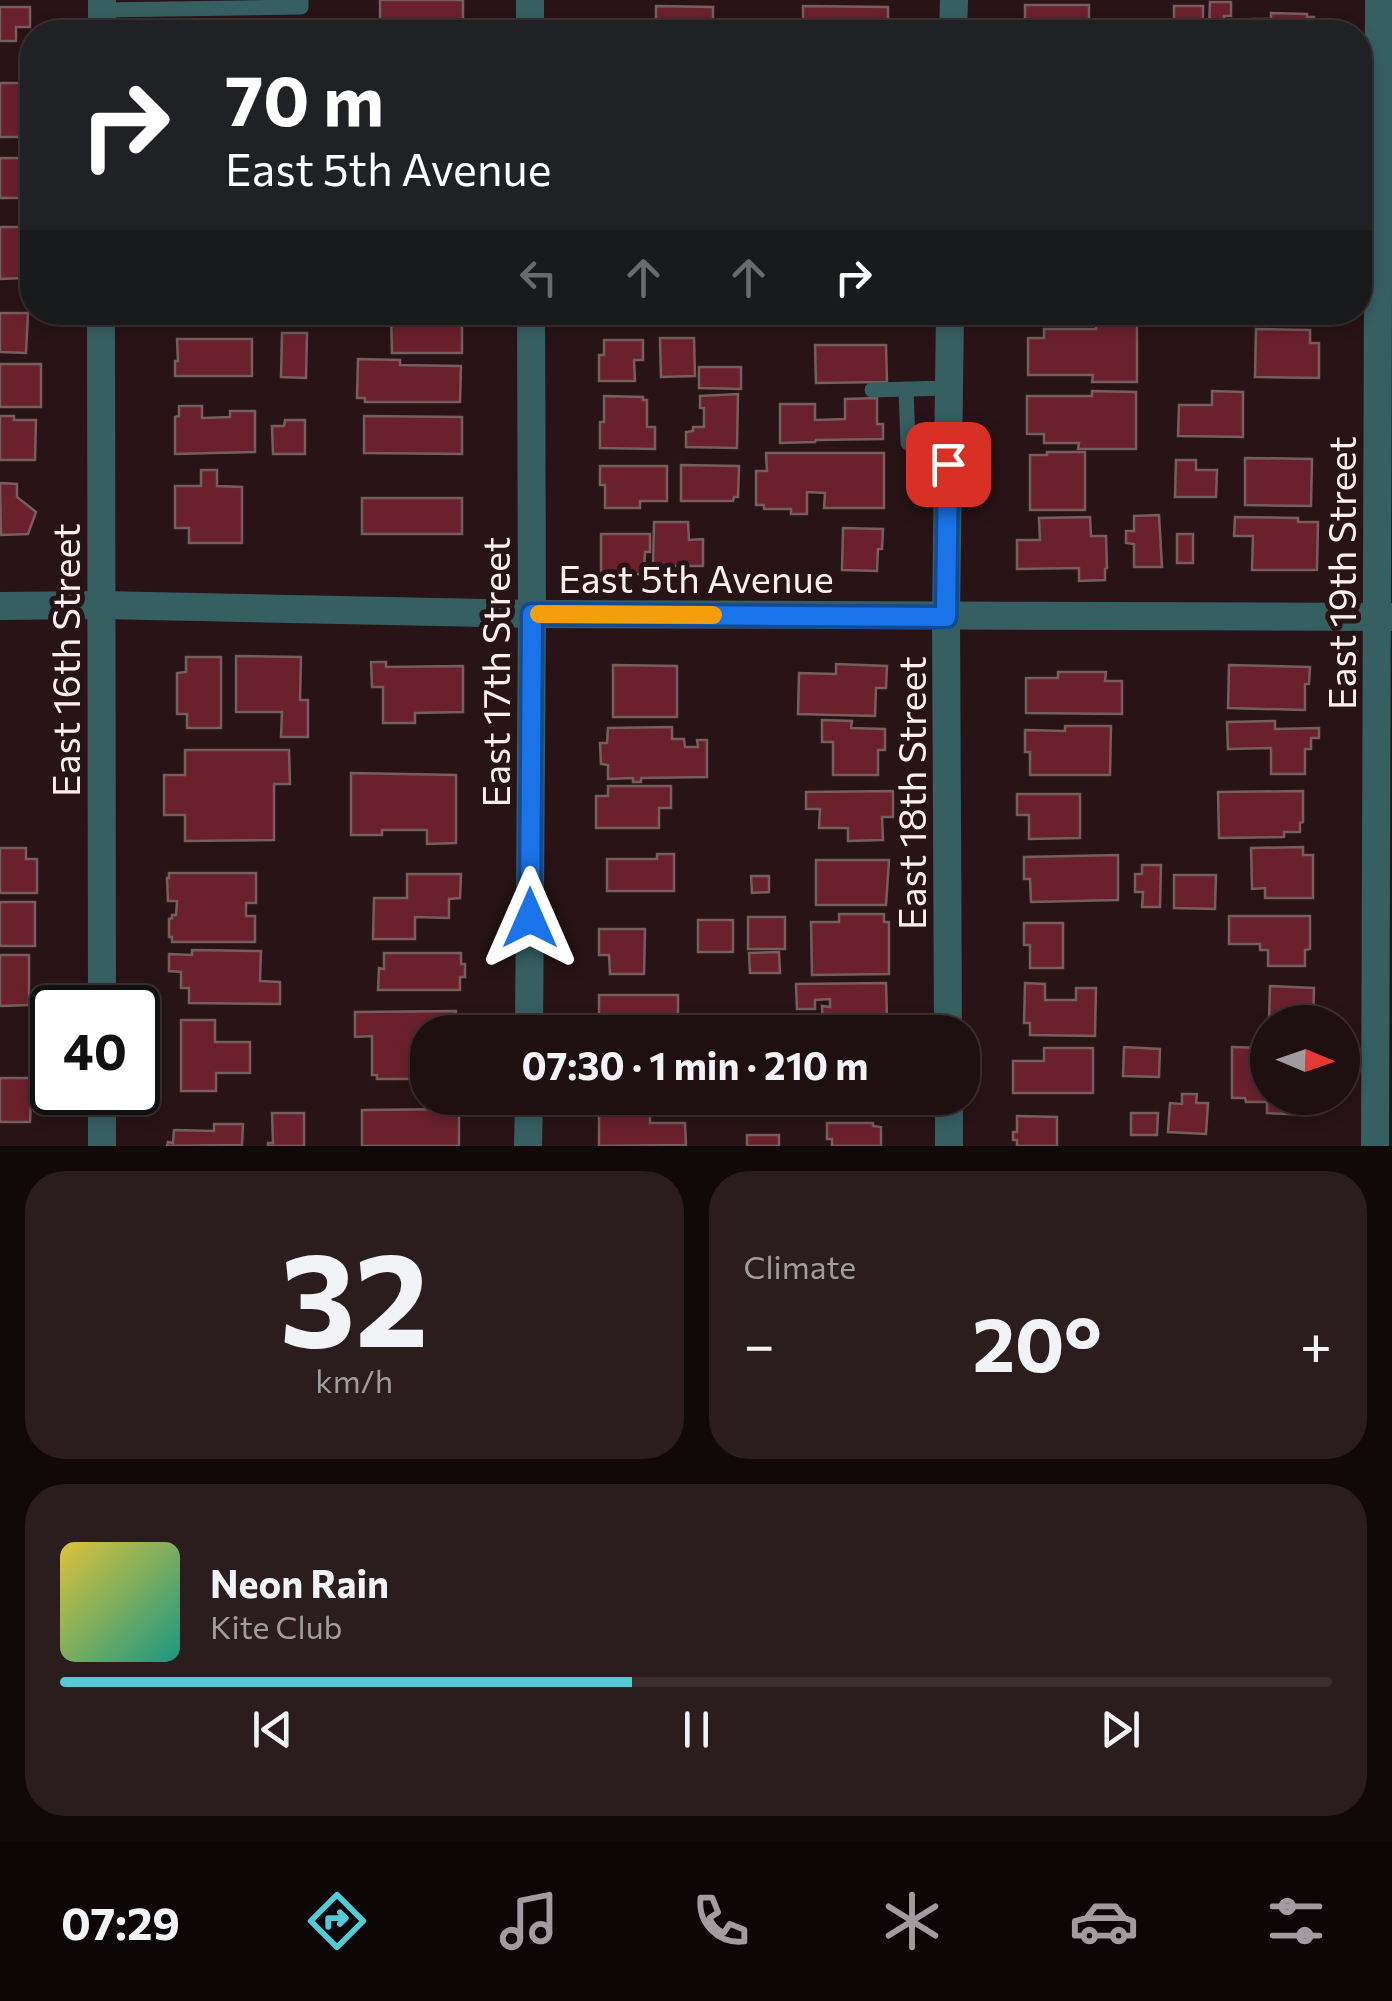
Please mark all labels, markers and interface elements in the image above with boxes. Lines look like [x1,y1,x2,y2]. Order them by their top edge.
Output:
text: 70 m [225,55,384,140]
icon: right [60,60,190,190]
text: East 5th Avenue [225,140,551,195]
icon: left [511,250,566,305]
icon: ahead [616,250,671,305]
icon: ahead [721,250,776,305]
icon: right [826,250,881,305]
pin [906,422,991,507]
street label: East 19th Street [1317,436,1364,710]
icon: arrive [921,437,976,492]
street label: East 16th Street [41,523,88,797]
street label: East 17th Street [471,537,518,807]
street label: East 5th Avenue [558,554,834,601]
street label: East 18th Street [887,656,934,930]
position arrow [478,866,582,970]
speed limit sign: 40 [30,985,160,1115]
north arrow [1250,1005,1360,1115]
map controls [1250,1005,1360,1115]
text: 07:30 · 1 min · 210 m [521,1041,869,1088]
text: 32 [280,1215,429,1374]
text: Climate [744,1246,856,1286]
text: 20° [972,1296,1102,1387]
text: − [744,1309,775,1376]
text: + [1300,1309,1332,1376]
text: km/h [315,1360,393,1400]
text: Neon Rain [210,1559,389,1606]
text: Kite Club [210,1606,342,1646]
icon: previous [245,1702,300,1757]
icon: pause [669,1702,724,1757]
icon: next [1093,1702,1148,1757]
icon: directions [302,1886,372,1956]
icon: music [494,1886,564,1956]
icon: phone [686,1886,756,1956]
icon: climate [877,1886,947,1956]
icon: car [1069,1886,1139,1956]
icon: filters [1261,1886,1331,1956]
text: 07:29 [61,1894,180,1949]

